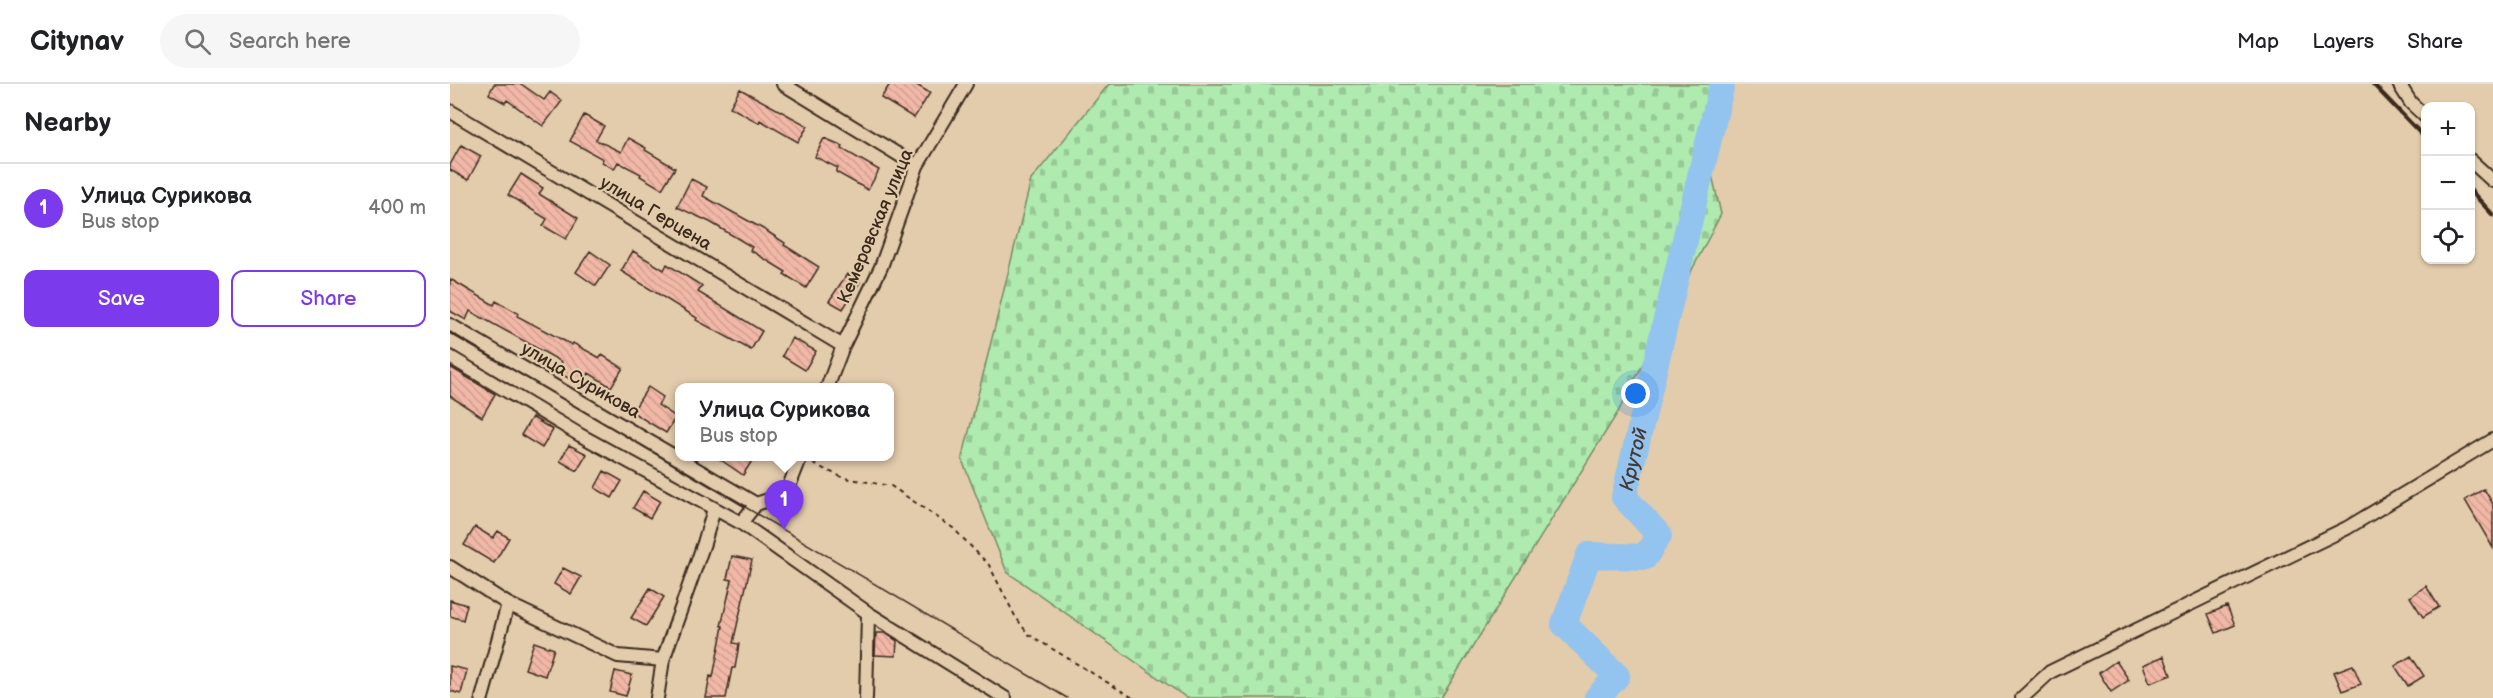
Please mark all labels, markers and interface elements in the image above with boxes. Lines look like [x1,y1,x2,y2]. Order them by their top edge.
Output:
search box [160,14,580,68]
text: Citynav [30,25,124,58]
icon: search [181,25,214,58]
text: Search here [229,28,351,55]
text: Map [2237,29,2279,54]
text: Layers [2312,29,2374,54]
text: Share [2407,29,2463,54]
map controls [2421,102,2475,264]
button: + [2421,102,2475,156]
text: Nearby [24,108,111,139]
street label: Кемеровская улица [833,145,918,307]
button: − [2421,156,2475,210]
street label: улица Герцена [596,172,716,255]
text: Улица Сурикова [81,183,251,210]
text: 1 [39,196,48,220]
text: 400 m [368,196,426,220]
text: Bus stop [81,210,160,234]
button: locate [2421,210,2475,264]
button: Save [24,270,219,327]
button: Share [231,270,426,327]
street label: улица Сурикова [517,338,644,423]
your location [1621,379,1650,408]
popup [675,383,894,461]
text: Улица Сурикова [699,397,870,424]
text: Bus stop [699,424,778,448]
water label: Крутой [1615,425,1653,494]
pin: 1 [764,480,804,530]

